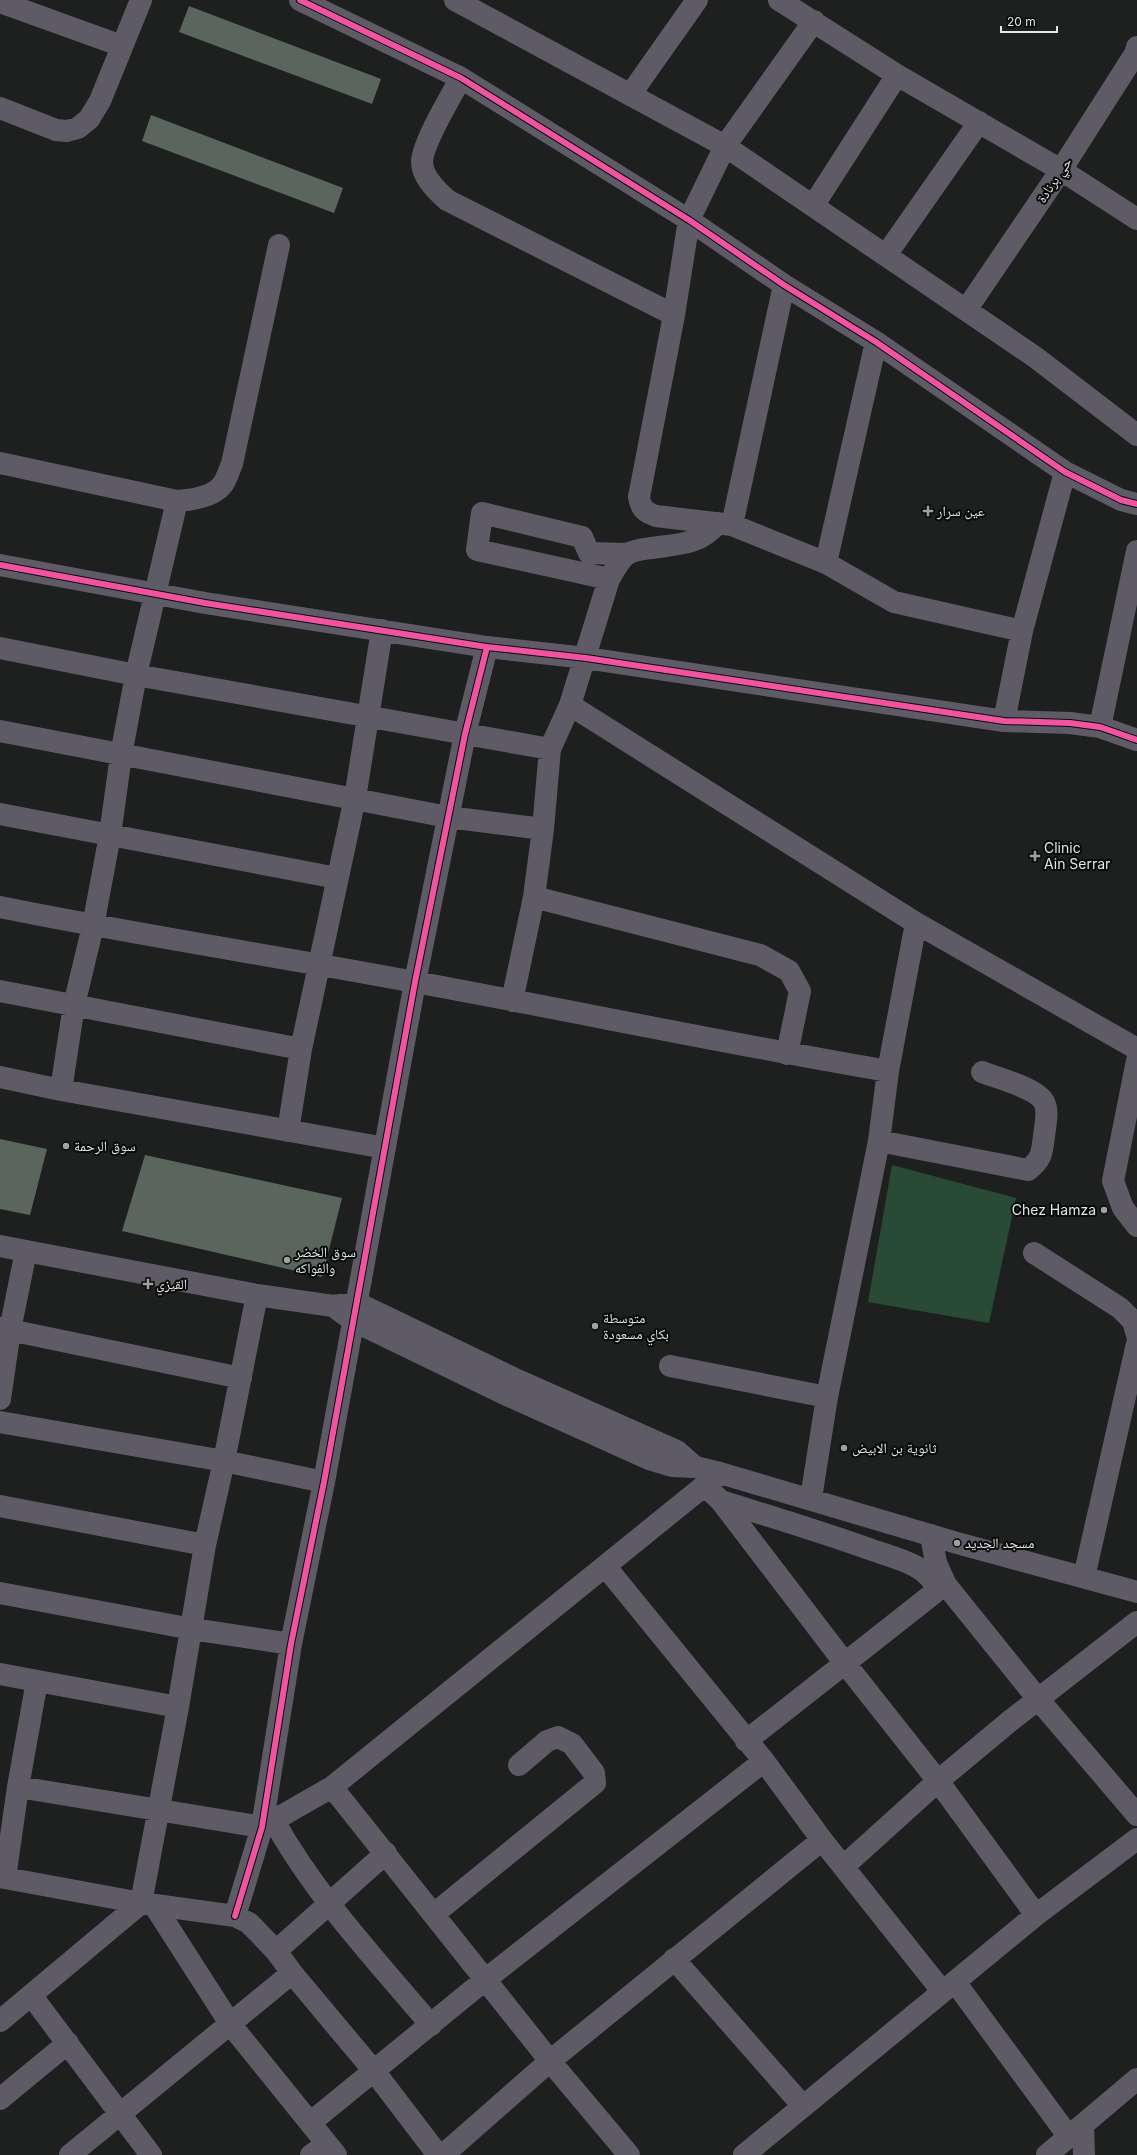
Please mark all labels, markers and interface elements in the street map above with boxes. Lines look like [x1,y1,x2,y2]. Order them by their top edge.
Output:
scale bar [1001,8,1057,34]
text: 20 m [1007,14,1036,29]
street label: حي برنادة [1032,154,1078,208]
place label: عين سرار [936,502,985,520]
marker: عين سرار [922,505,934,517]
place label: Clinic Ain Serrar [1044,839,1110,872]
marker: Clinic Ain Serrar [1029,850,1041,862]
place label: سوق الرحمة [74,1137,136,1155]
marker: سوق الرحمة [61,1141,71,1151]
place label: Chez Hamza [1012,1201,1096,1218]
marker: Chez Hamza [1099,1205,1109,1215]
place label: سوق الخضر والفواكه [294,1243,356,1277]
marker: سوق الخضر والفواكه [282,1255,292,1265]
place label: القيزي [156,1275,187,1296]
marker: القيزي [143,1279,153,1289]
place label: متوسطة بكاي مسعودة [603,1309,669,1346]
marker: متوسطة بكاي مسعودة [590,1321,600,1331]
place label: ثانوية بن الابيض [852,1439,937,1457]
marker: ثانوية بن الابيض [839,1443,849,1453]
place label: مسجد الجديد [965,1534,1034,1551]
marker: مسجد الجديد [952,1538,962,1548]

